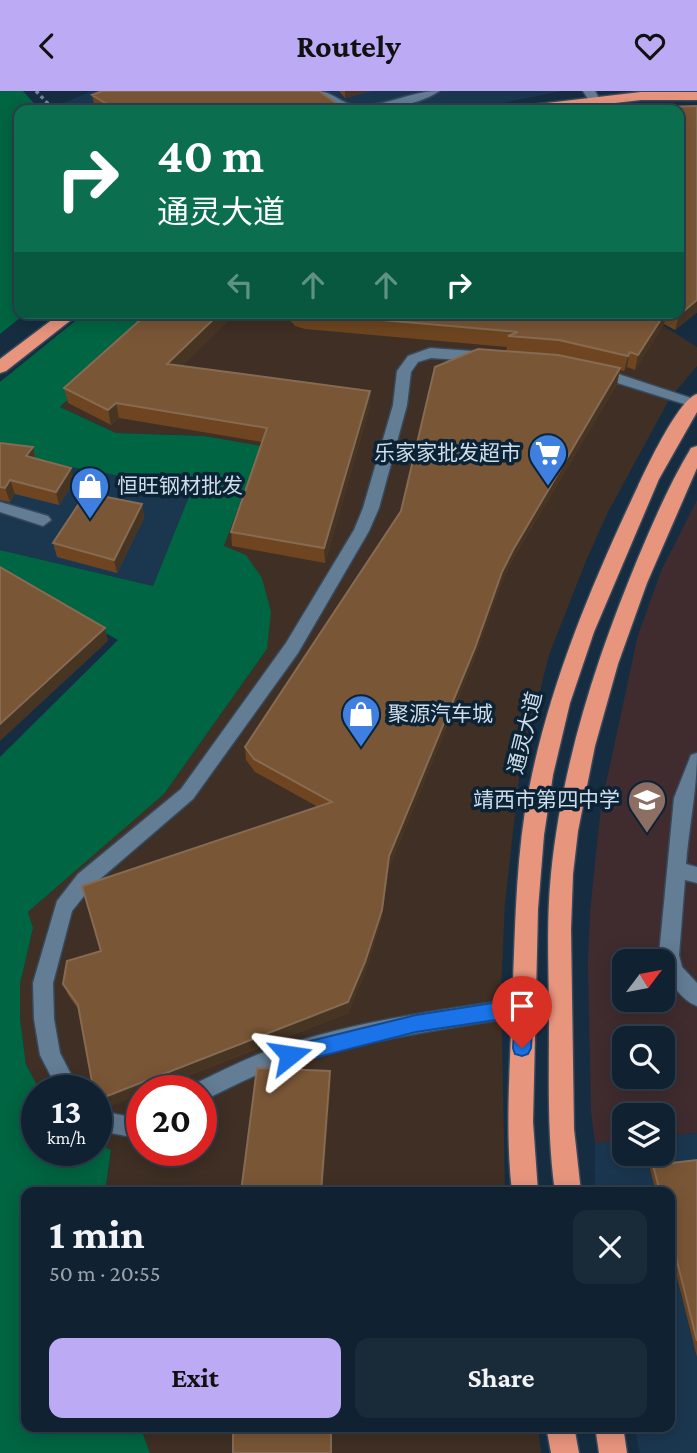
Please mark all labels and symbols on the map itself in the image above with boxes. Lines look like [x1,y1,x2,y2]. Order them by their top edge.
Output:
supermarket icon: 乐家家批发超市 [527,432,569,487]
place label: 乐家家批发超市 [374,441,521,465]
shop icon: 恒旺钢材批发 [69,465,111,520]
place label: 恒旺钢材批发 [117,474,243,498]
street label: 通灵大道 [503,689,547,777]
shop icon: 聚源汽车城 [340,693,382,748]
place label: 聚源汽车城 [388,702,493,726]
school or university icon: 靖西市第四中学 [626,779,668,834]
place label: 靖西市第四中学 [473,788,620,812]
north arrow [612,949,676,1011]
pin [492,976,552,1048]
position arrow [253,1018,327,1092]
speed limit sign: 20 [126,1075,217,1166]

